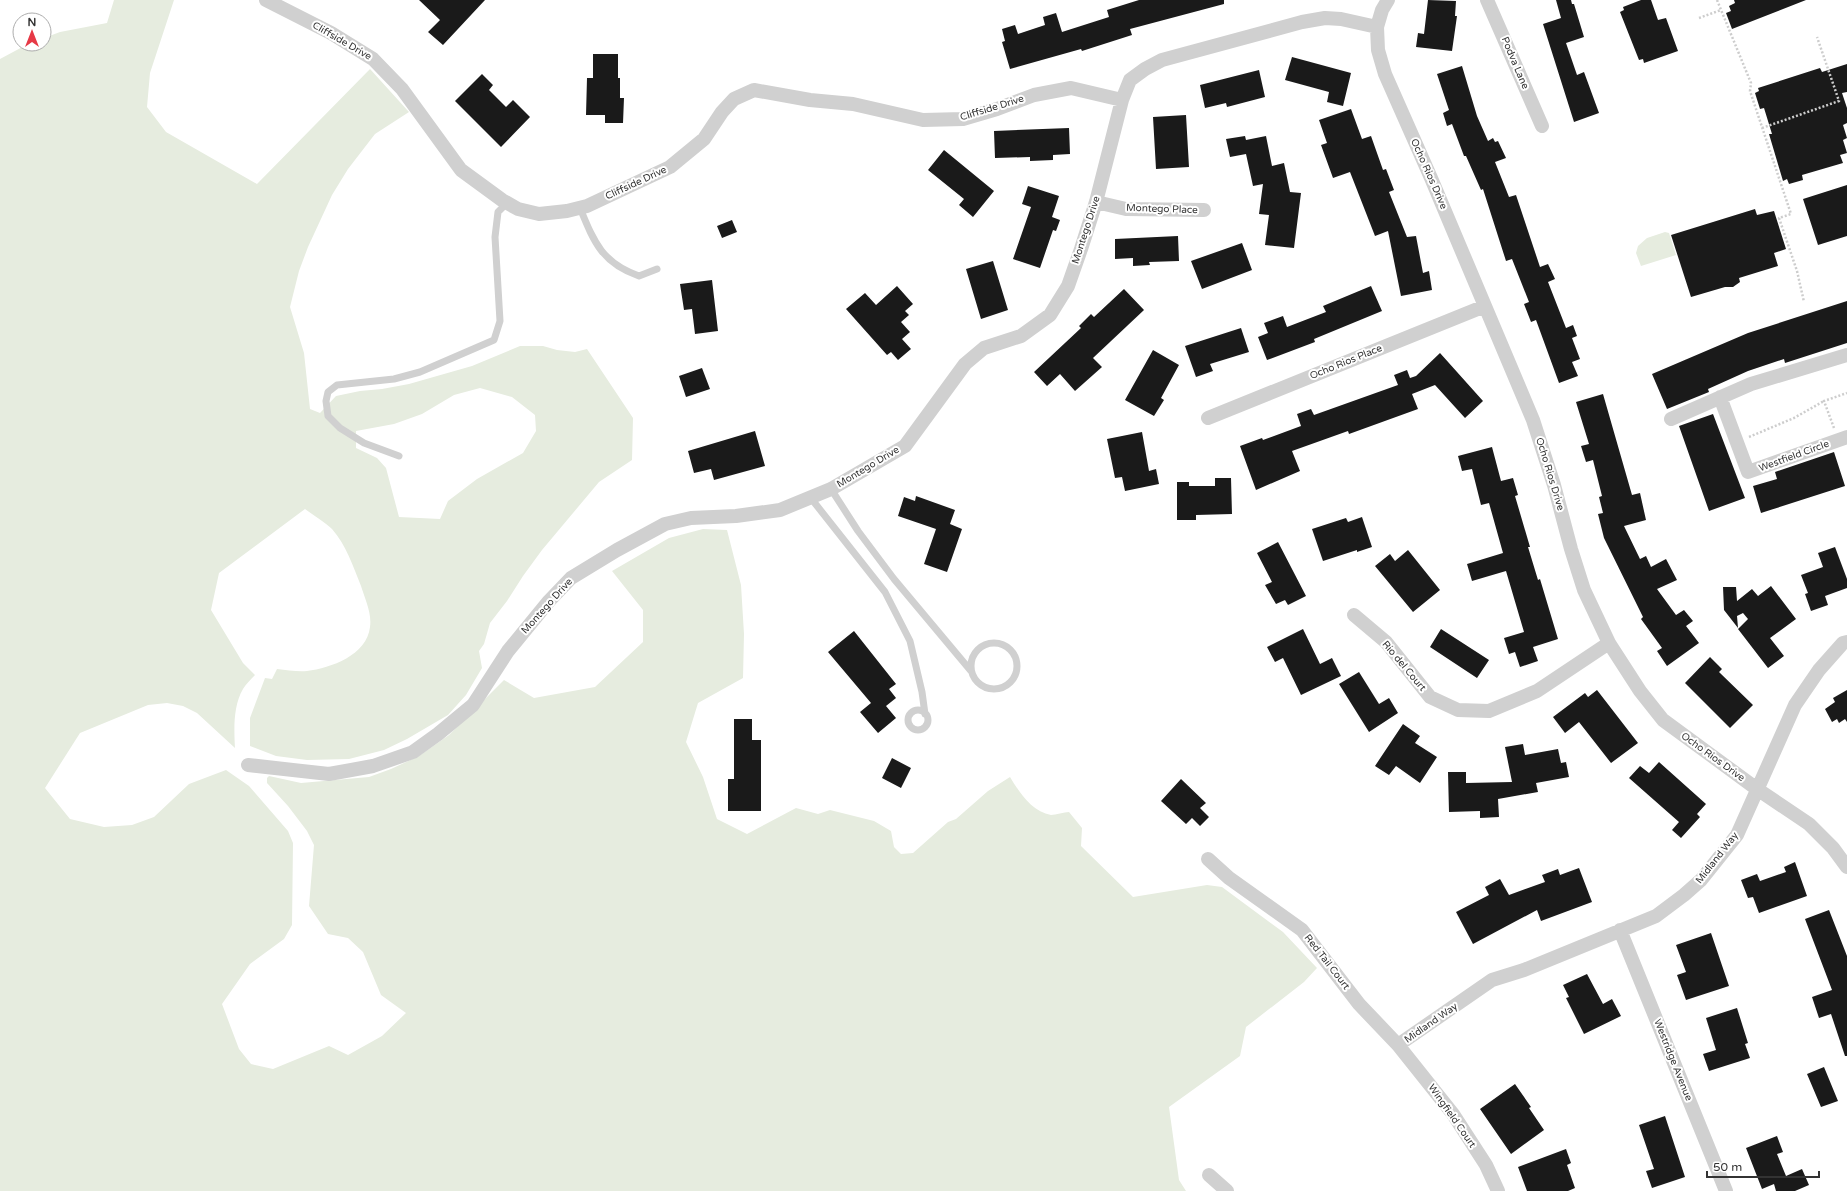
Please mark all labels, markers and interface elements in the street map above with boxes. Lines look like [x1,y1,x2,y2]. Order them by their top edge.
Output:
north arrow [12,12,52,52]
text: N [28,16,36,29]
street label: Cliffside Drive [310,19,374,63]
street label: Podva Lane [1499,35,1532,91]
street label: Cliffside Drive [959,92,1026,123]
street label: Ocho Rios Drive [1408,137,1450,211]
street label: Cliffside Drive [603,163,669,202]
street label: Montego Drive [1069,194,1103,265]
street label: Montego Place [1126,202,1198,216]
street label: Ocho Rios Place [1308,342,1384,382]
street label: Ocho Rios Drive [1533,436,1567,512]
street label: Westfield Circle [1757,438,1831,474]
street label: Montego Drive [835,444,902,490]
street label: Montego Drive [519,576,575,636]
street label: Rio del Court [1379,638,1429,694]
street label: Ocho Rios Drive [1679,730,1747,784]
street label: Midland Way [1693,829,1741,886]
street label: Red Tail Court [1302,932,1352,992]
street label: Midland Way [1402,1000,1460,1046]
street label: Westridge Avenue [1651,1017,1695,1103]
street label: Wingfield Court [1426,1082,1479,1150]
scale bar [1707,1153,1819,1179]
text: 50 m [1713,1160,1742,1174]

